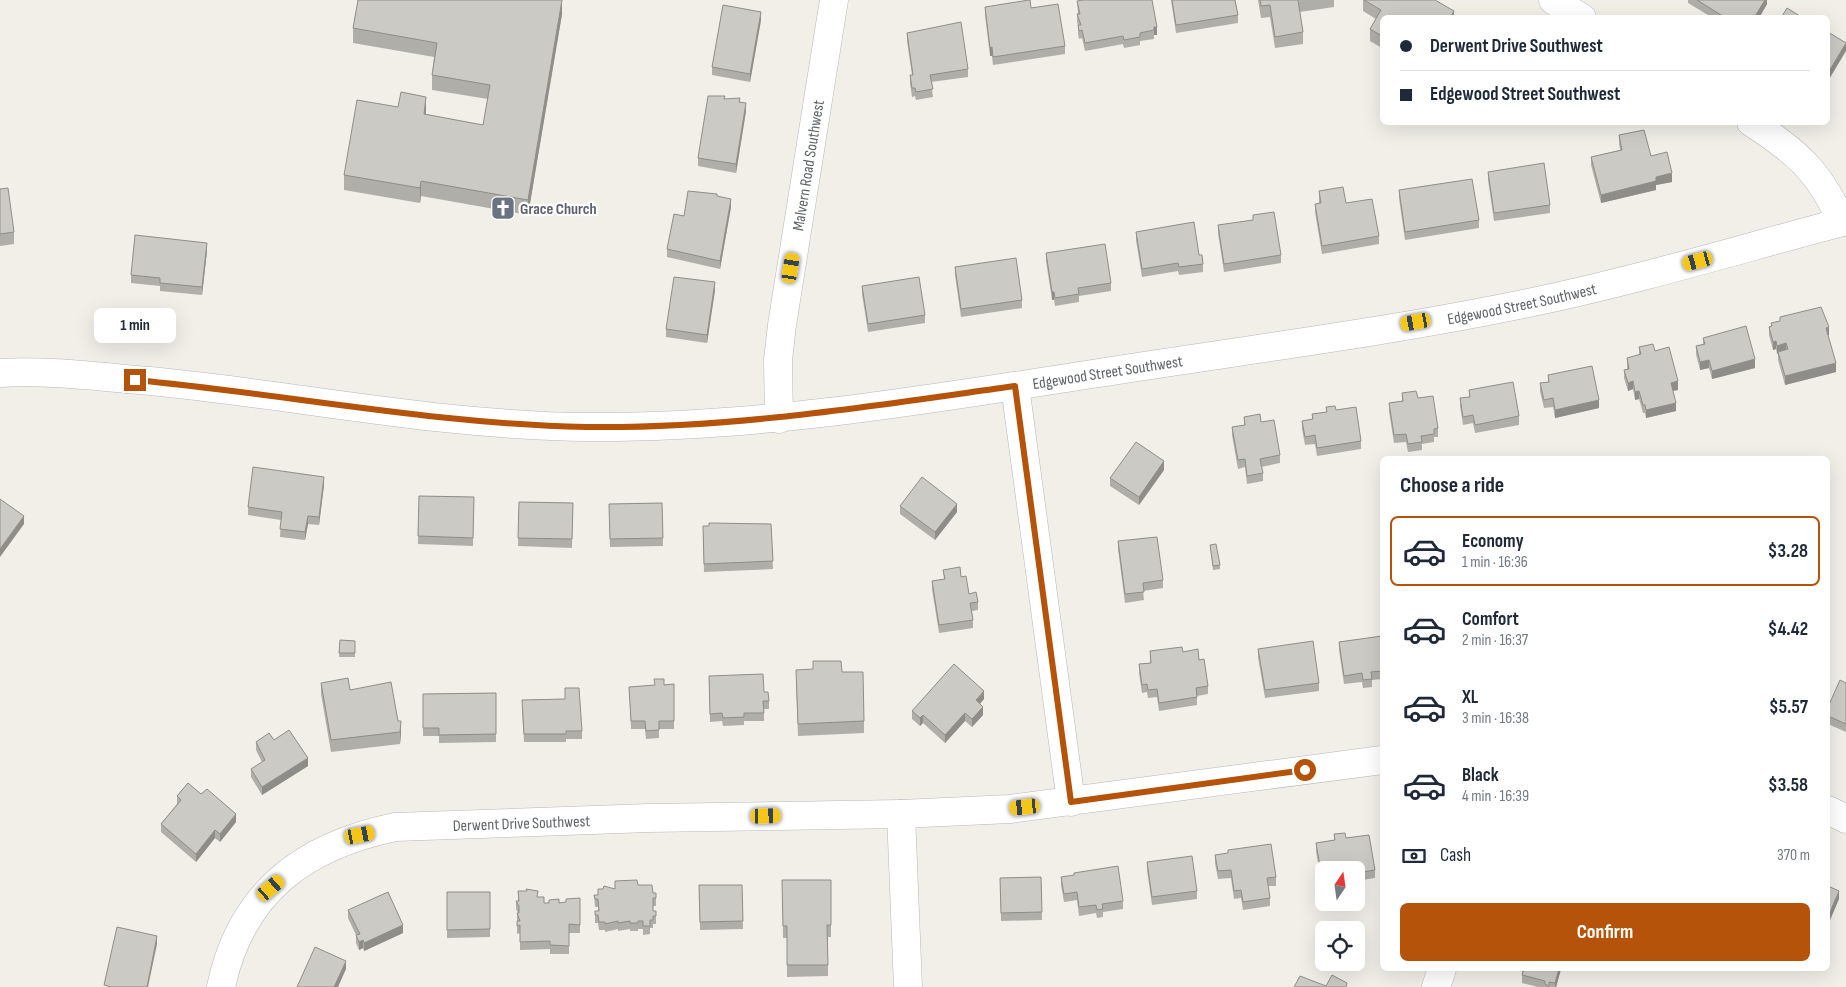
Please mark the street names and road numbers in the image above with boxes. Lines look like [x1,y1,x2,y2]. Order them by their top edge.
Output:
street label: Malvern Road Southwest [789,99,829,232]
street label: Edgewood Street Southwest [1446,280,1599,329]
street label: Edgewood Street Southwest [1031,352,1184,394]
street label: Derwent Drive Southwest [452,812,591,836]

